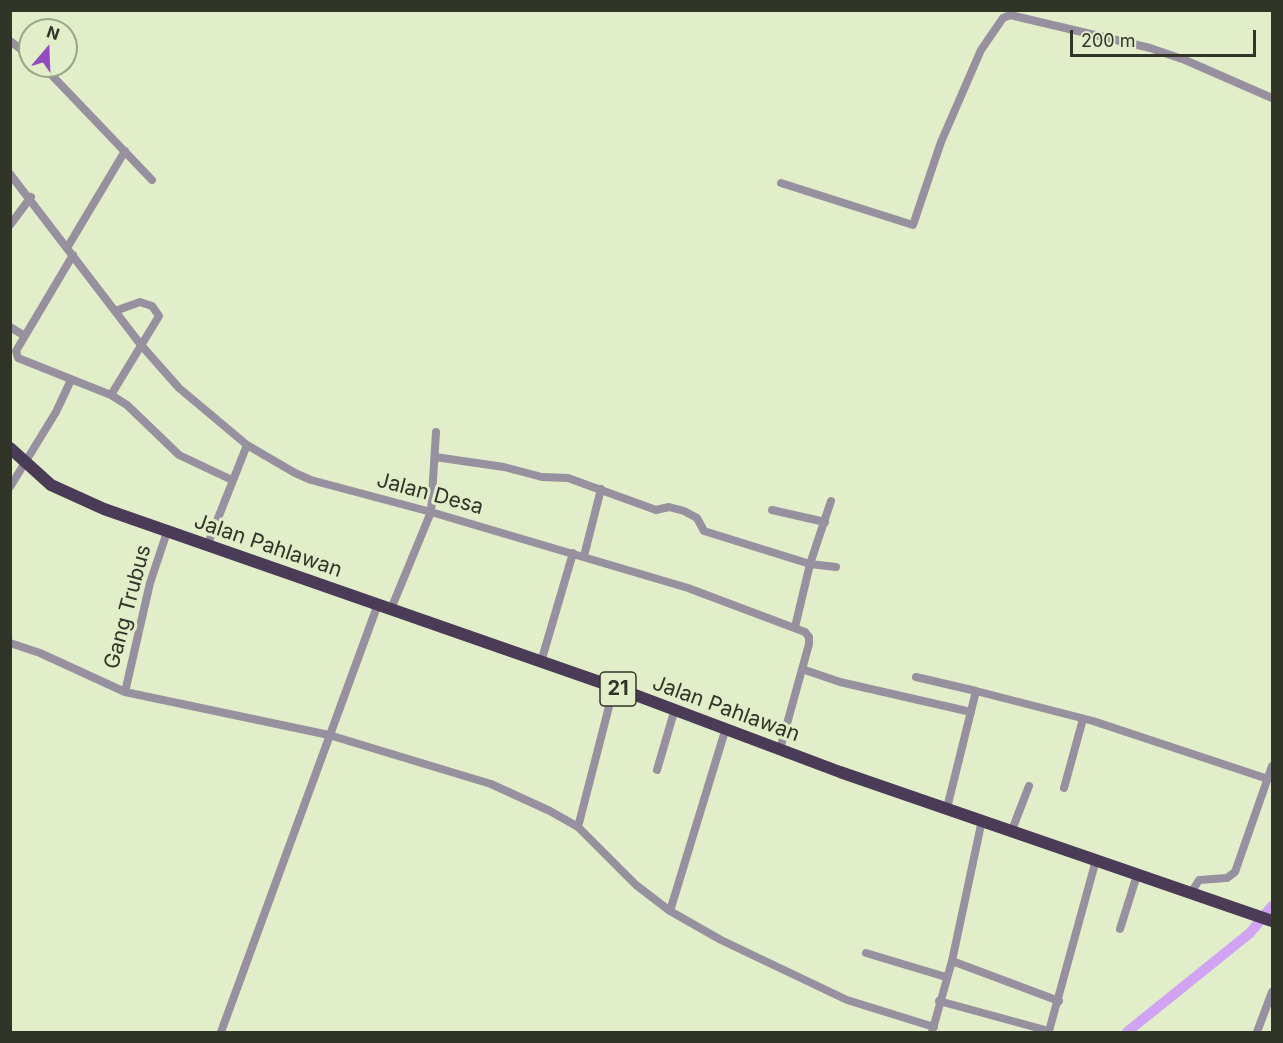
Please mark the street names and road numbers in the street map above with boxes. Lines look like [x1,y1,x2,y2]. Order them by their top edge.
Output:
street label: Jalan Desa [374,468,486,520]
street label: Jalan Pahlawan [191,509,345,583]
street label: Gang Trubus [99,542,157,672]
street label: Jalan Pahlawan [649,671,803,747]
road number: 21 [600,672,636,706]

